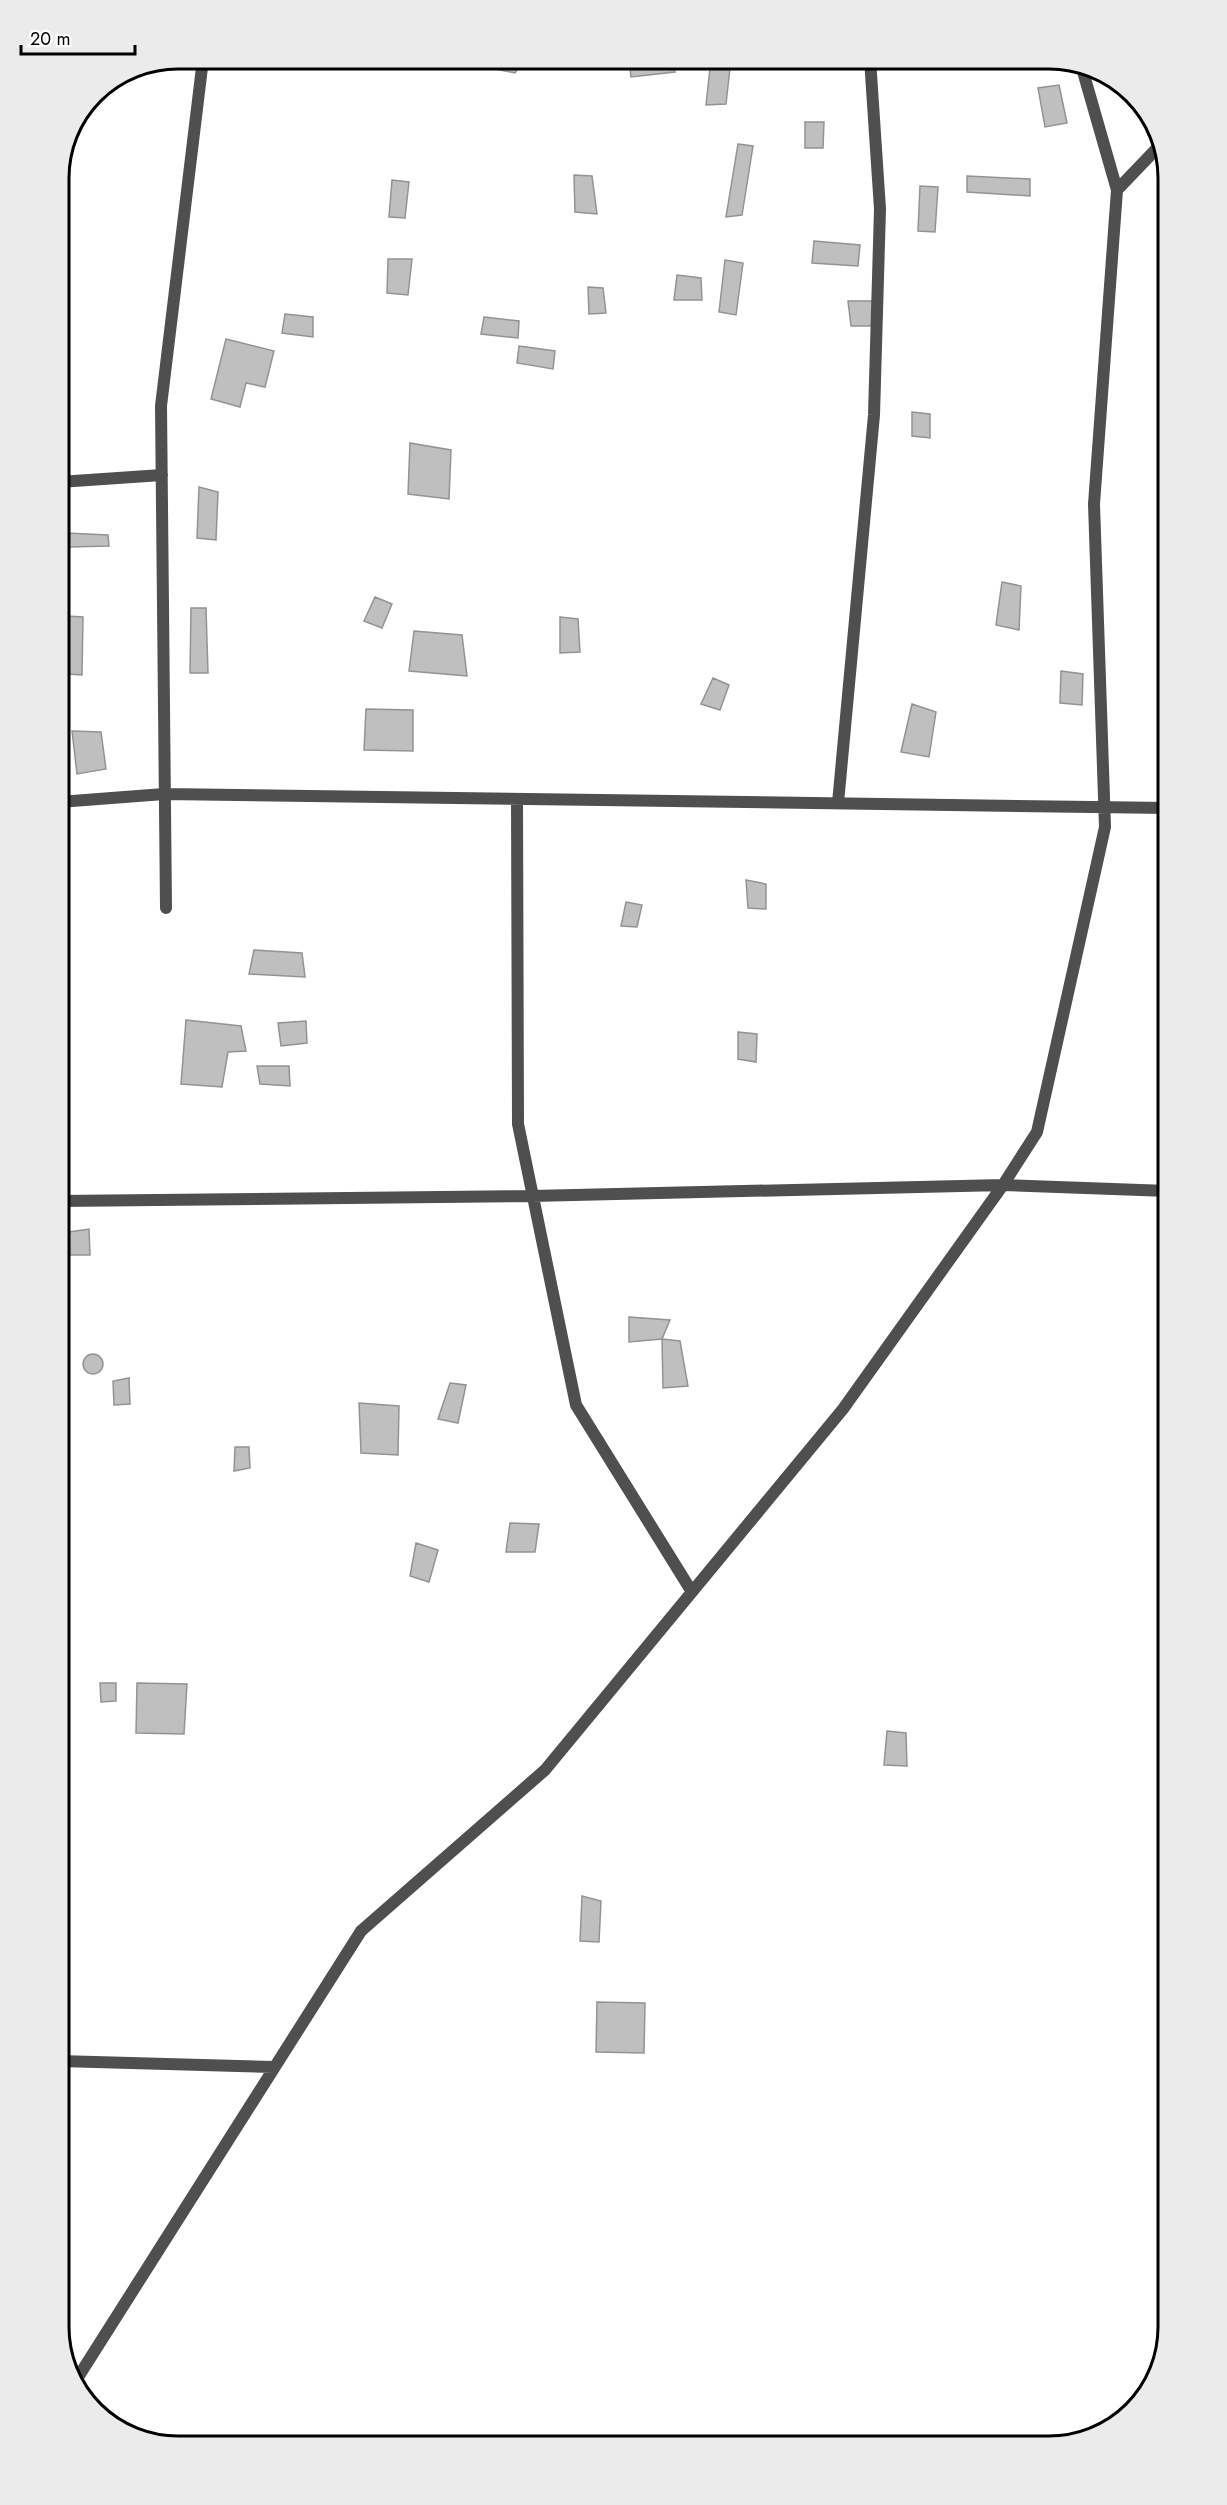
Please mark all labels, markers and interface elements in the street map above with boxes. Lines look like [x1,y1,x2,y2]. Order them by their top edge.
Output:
scale bar [21,18,135,56]
text: 20 m [30,26,70,52]

